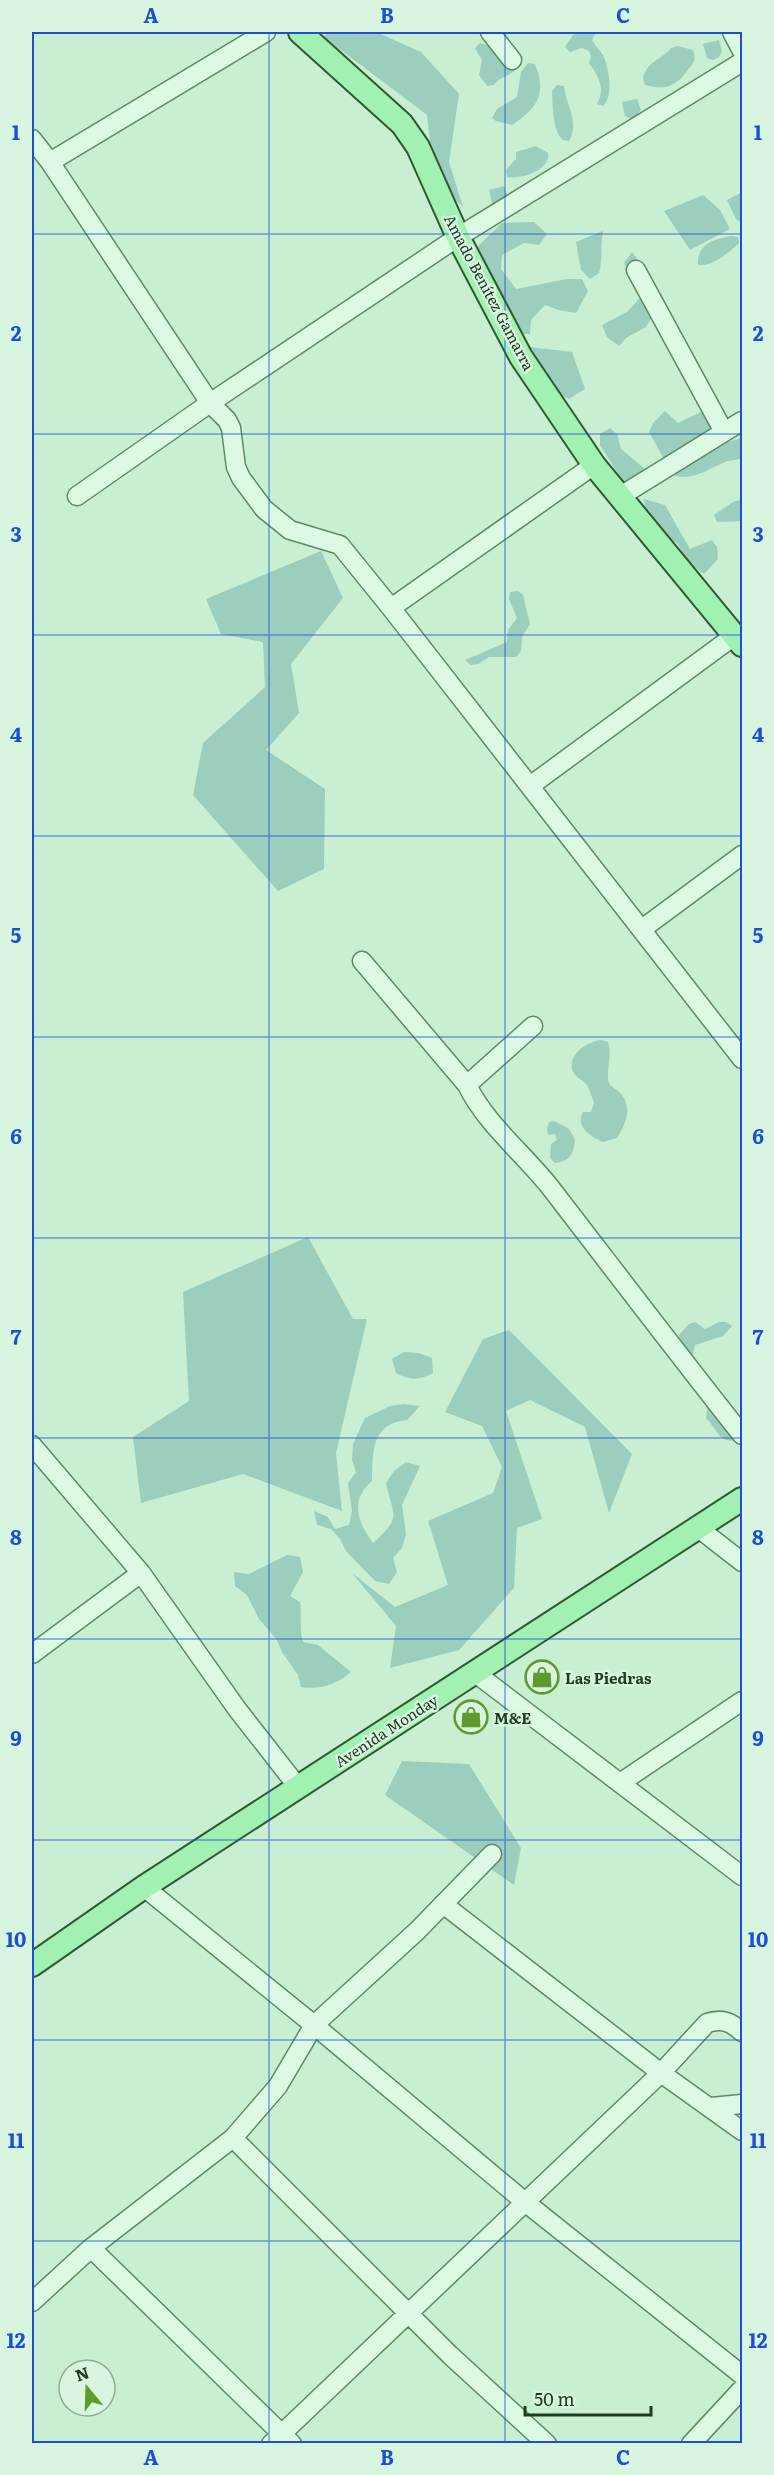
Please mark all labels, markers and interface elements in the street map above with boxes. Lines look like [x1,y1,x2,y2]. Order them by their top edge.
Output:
text: A [143,0,159,29]
text: B [380,0,394,29]
text: C [616,0,630,29]
text: 1 [12,116,20,146]
text: 1 [754,116,762,146]
street label: Amado Benítez Gamarra [439,210,541,375]
text: 2 [11,317,22,347]
text: 2 [753,317,764,347]
text: 3 [10,518,22,548]
text: 3 [752,518,764,548]
text: 4 [10,718,22,748]
text: 4 [752,718,764,748]
text: 5 [11,919,22,949]
text: 5 [753,919,764,949]
text: 6 [10,1120,22,1150]
text: 6 [752,1120,764,1150]
text: 7 [11,1321,22,1351]
text: 7 [753,1321,764,1351]
text: 8 [10,1521,22,1551]
text: 8 [752,1521,764,1551]
shop icon: Las Piedras [524,1659,560,1695]
place label: Las Piedras [565,1666,652,1689]
street label: Avenida Monday [330,1688,443,1772]
shop icon: M&E [453,1699,489,1735]
place label: M&E [494,1706,531,1729]
text: 9 [10,1722,22,1752]
text: 9 [752,1722,764,1752]
text: 10 [6,1923,26,1953]
text: 10 [748,1923,768,1953]
text: 11 [8,2124,24,2154]
text: 11 [750,2124,766,2154]
text: 12 [6,2324,26,2354]
text: 12 [748,2324,768,2354]
north arrow [57,2358,117,2418]
text: N [72,2359,92,2386]
scale bar [525,2379,651,2417]
text: 50 m [534,2385,575,2412]
text: A [143,2441,159,2471]
text: B [380,2441,394,2471]
text: C [616,2441,630,2471]

